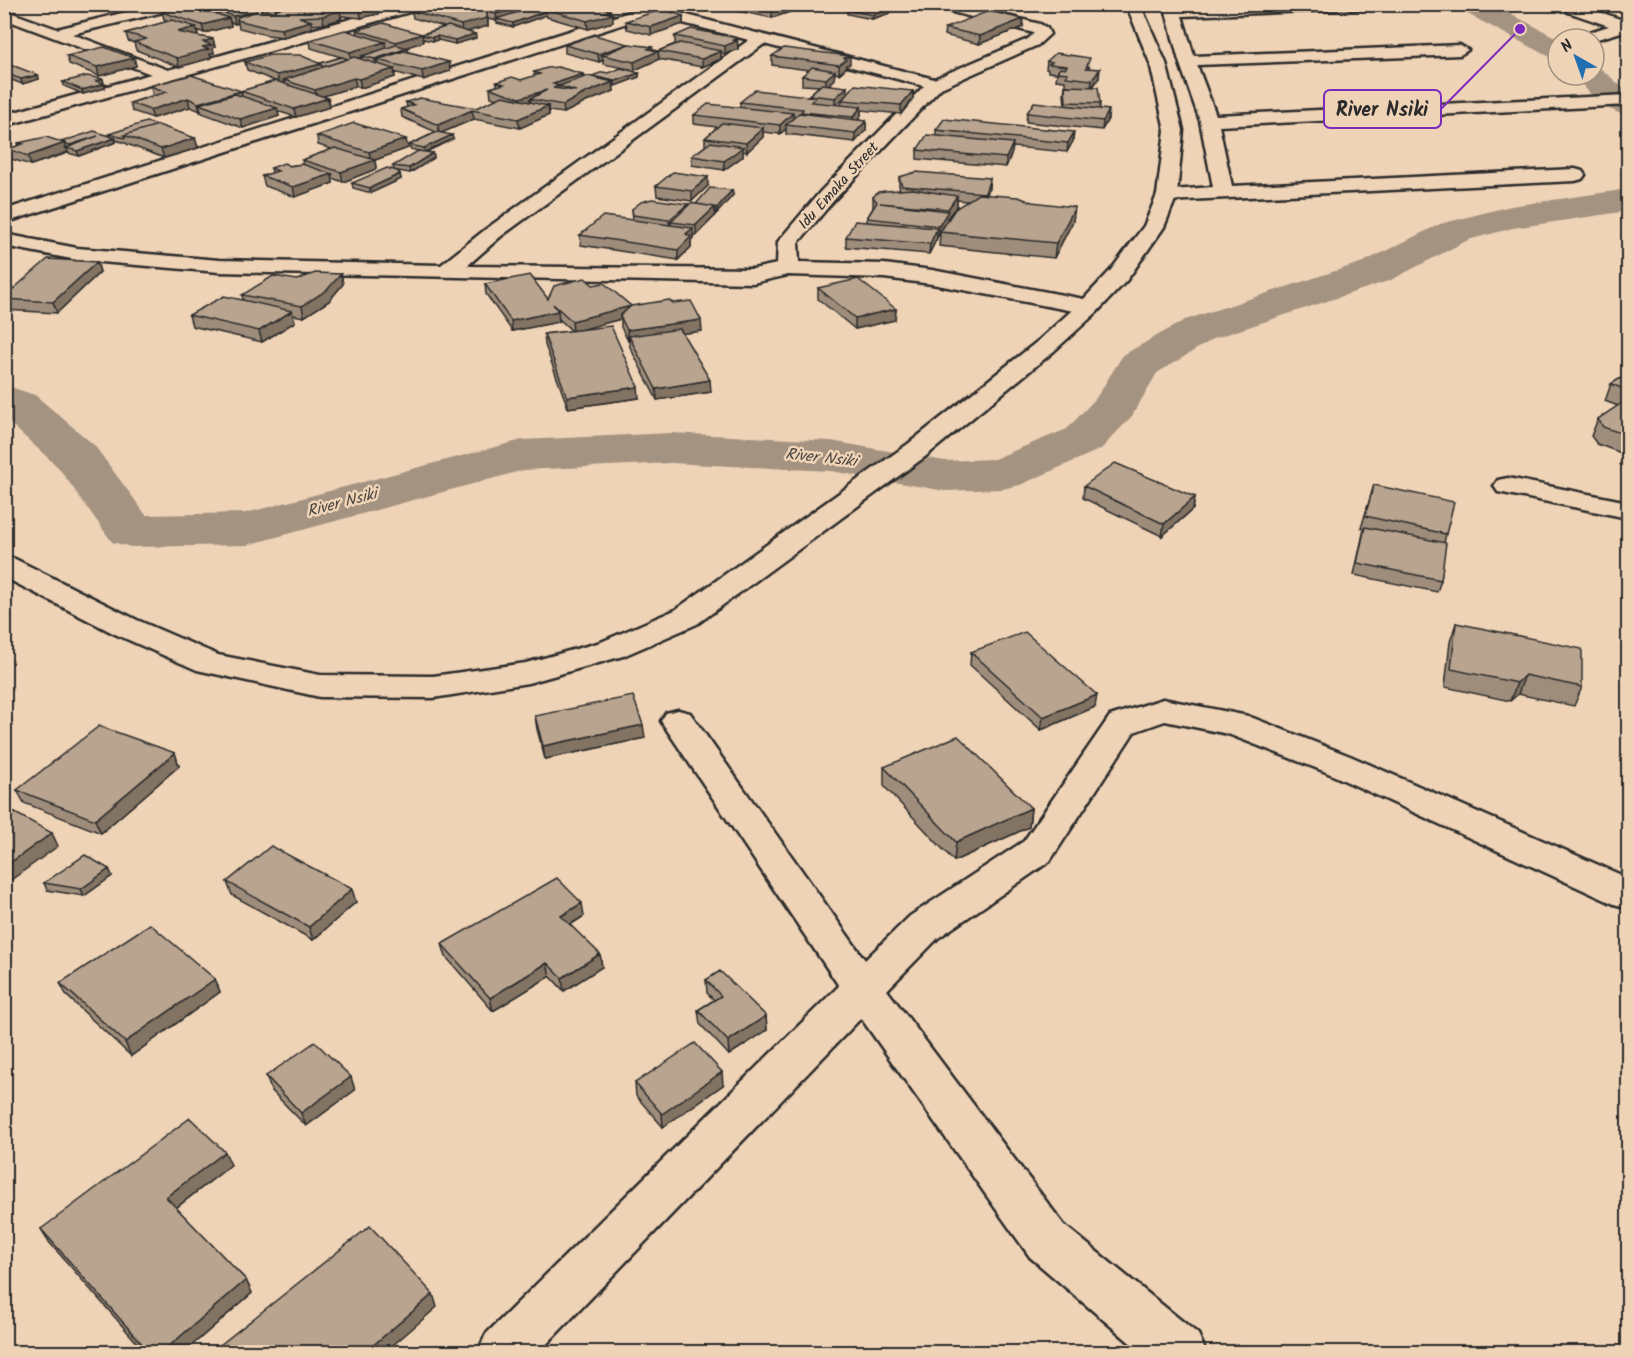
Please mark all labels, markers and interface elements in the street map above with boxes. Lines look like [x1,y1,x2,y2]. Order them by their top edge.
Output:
north arrow [1546,27,1606,87]
text: N [1555,34,1579,59]
callout: River Nsiki [1324,90,1441,128]
text: River Nsiki [1336,95,1429,127]
street label: Idu Emaka Street [793,136,885,235]
water label: River Nsiki [784,442,861,475]
water label: River Nsiki [304,481,383,524]

